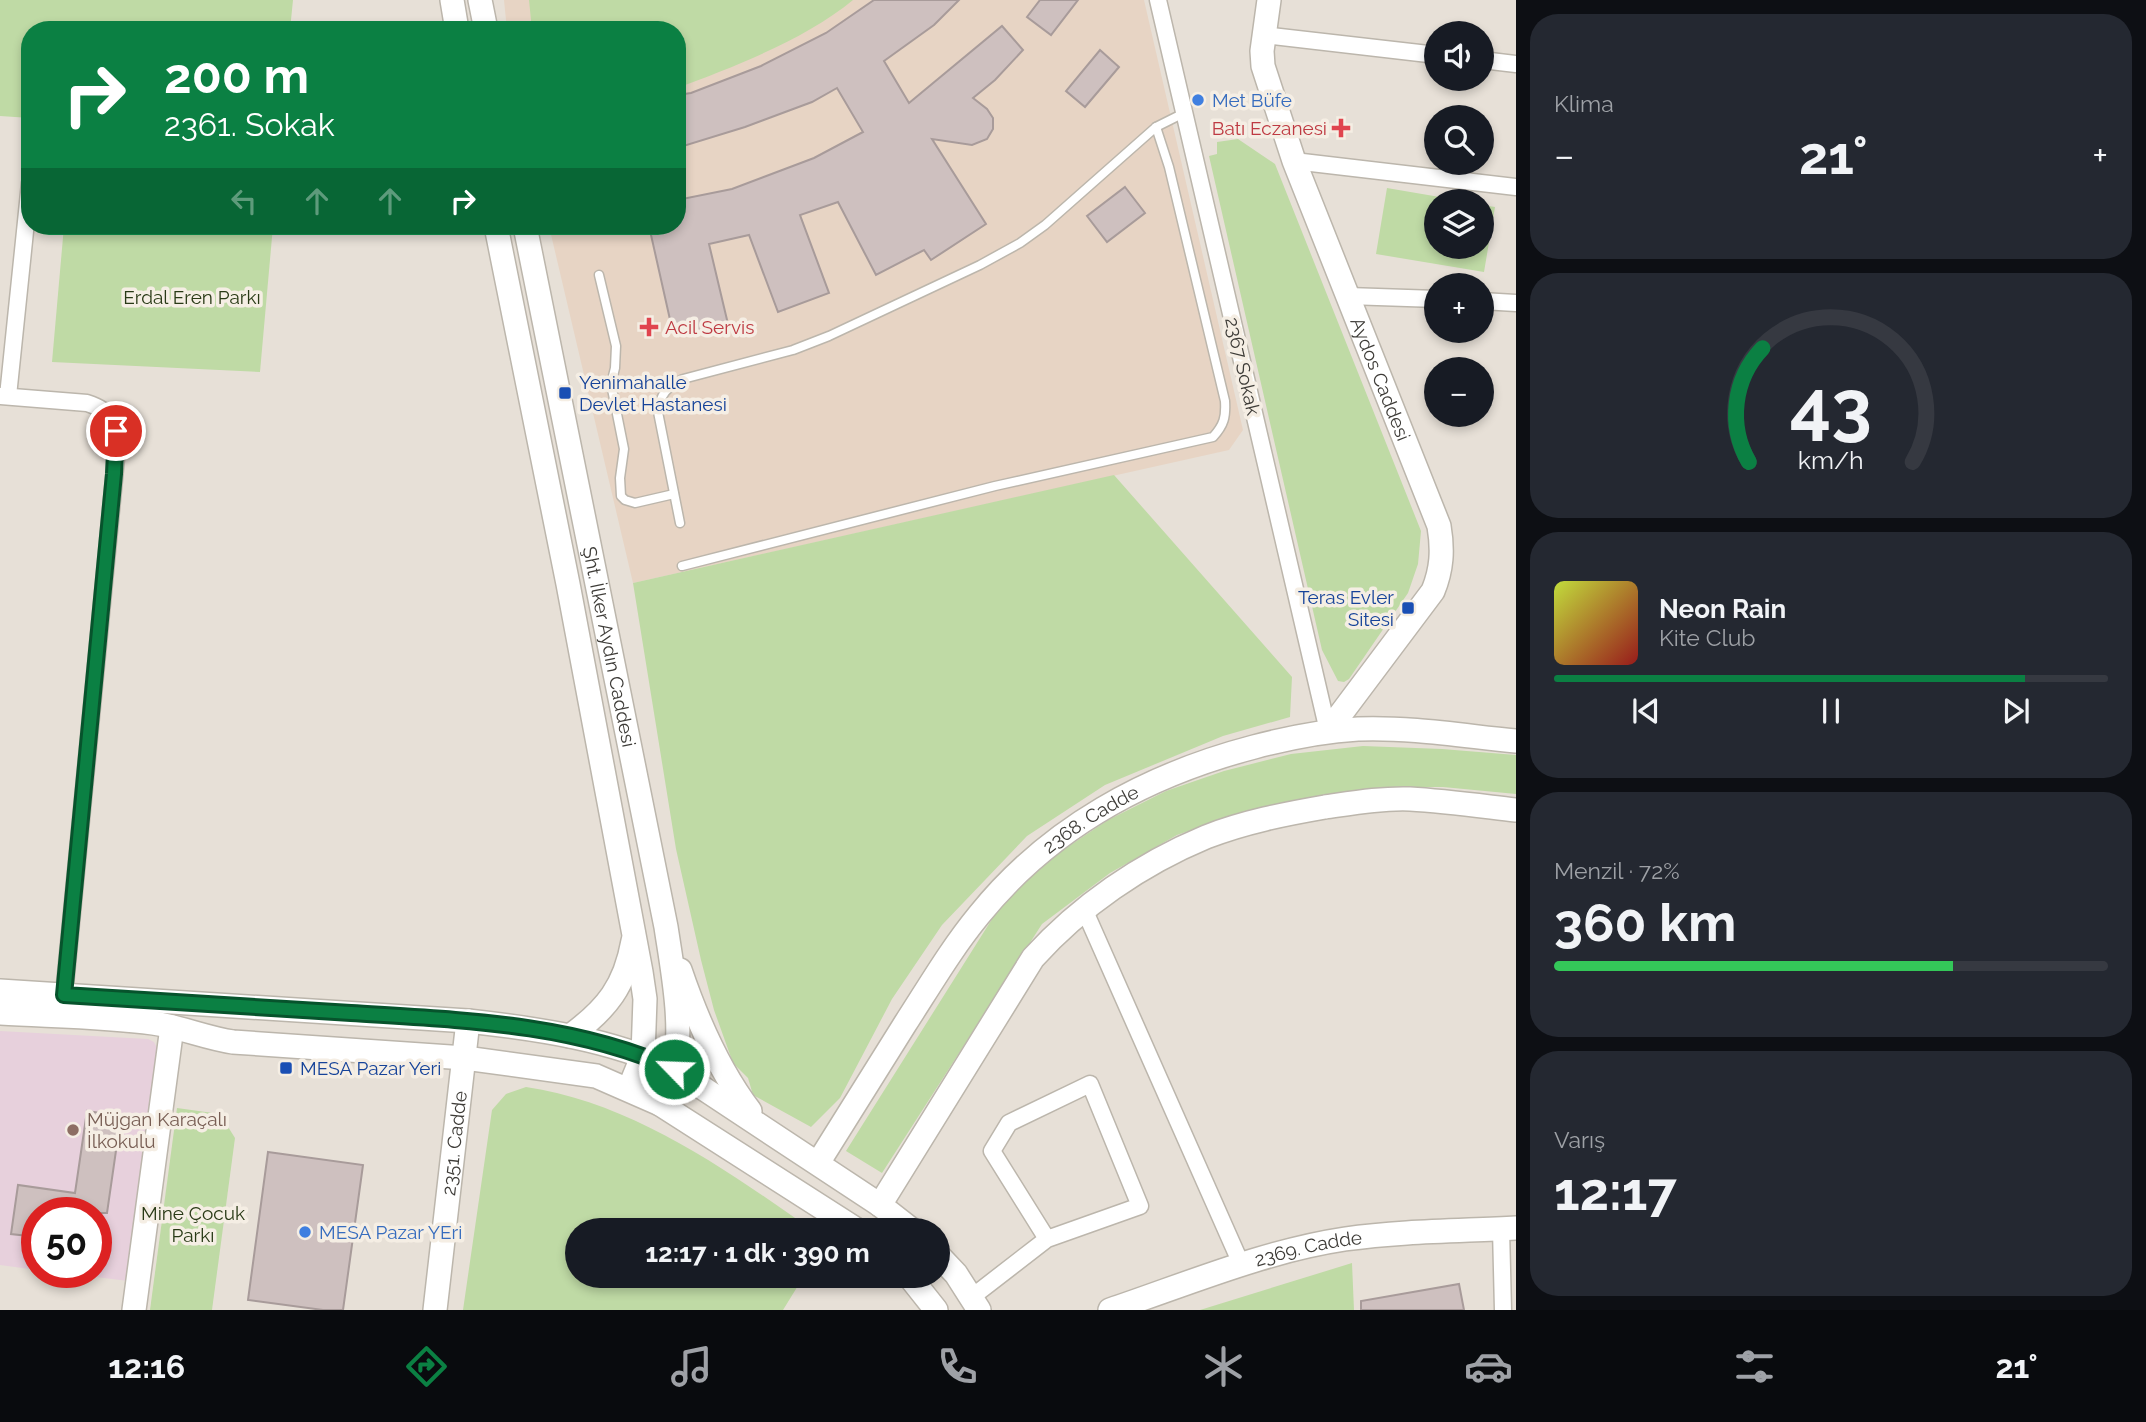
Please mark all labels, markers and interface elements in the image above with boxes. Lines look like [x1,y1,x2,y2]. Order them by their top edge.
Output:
map controls [1424,21,1494,427]
button: sound [1424,21,1494,91]
text: 200 m [164,47,309,104]
icon: right [49,49,140,140]
place label: Met Büfe [1212,89,1292,111]
text: Klima [1554,90,1614,117]
marker: Met Büfe [1190,92,1206,108]
button: search [1424,105,1494,175]
text: 2361. Sokak [164,106,335,143]
place label: Batı Eczanesi [1212,117,1327,139]
marker: Batı Eczanesi [1333,120,1349,136]
text: 21° [1799,125,1868,186]
text: − [1554,133,1574,178]
text: + [2092,133,2108,178]
icon: left [225,182,263,220]
icon: ahead [298,182,336,220]
icon: ahead [371,182,409,220]
icon: right [444,182,482,220]
button: layers [1424,189,1494,259]
button: + [1424,273,1494,343]
park label: Erdal Eren Parkı [123,286,261,308]
street label: Aydos Caddesi [1346,314,1415,444]
street label: 2367 Sokak [1221,315,1265,417]
place label: Acil Servis [665,316,754,338]
marker: Acil Servis [639,317,659,337]
button: − [1424,357,1494,427]
text: 43 [1790,364,1872,449]
place label: Yenimahalle Devlet Hastanesi [579,371,727,415]
marker: Yenimahalle Devlet Hastanesi [557,385,573,401]
pin [86,401,146,461]
icon: arrive [97,412,135,450]
text: km/h [1798,445,1864,475]
street label: Şht. İlker Aydın Caddesi [579,544,641,749]
place label: Teras Evler Sitesi [1298,586,1394,630]
text: Neon Rain [1659,594,1786,624]
marker: Teras Evler Sitesi [1400,600,1416,616]
text: Kite Club [1659,624,1756,651]
icon: previous [1627,692,1665,730]
icon: pause [1812,692,1850,730]
icon: next [1997,692,2035,730]
street label: 2368. Cadde [1038,780,1142,858]
text: Menzil · 72% [1554,857,1680,884]
text: 360 km [1554,892,1736,953]
position arrow [637,1032,711,1106]
place label: MESA Pazar Yeri [300,1057,441,1079]
marker: MESA Pazar Yeri [278,1060,294,1076]
street label: 2351. Cadde [437,1090,471,1197]
place label: Müjgan Karaçalı İlkokulu [87,1108,227,1152]
marker: Müjgan Karaçalı İlkokulu [65,1122,81,1138]
text: Varış [1554,1126,1605,1153]
text: 12:17 [1554,1161,1677,1222]
speed limit sign: 50 [21,1197,112,1288]
park label: Mine Çocuk Parkı [141,1202,245,1246]
place label: MESA Pazar YEri [319,1221,462,1243]
marker: MESA Pazar YEri [297,1224,313,1240]
street label: 2369. Cadde [1252,1226,1363,1271]
text: 12:17 · 1 dk · 390 m [645,1238,870,1268]
icon: directions [402,1342,451,1391]
icon: music [667,1342,716,1391]
icon: phone [933,1342,982,1391]
icon: climate [1199,1342,1248,1391]
icon: car [1464,1342,1513,1391]
icon: filters [1730,1342,1779,1391]
text: 12:16 [108,1348,185,1385]
text: 21° [1995,1348,2038,1385]

